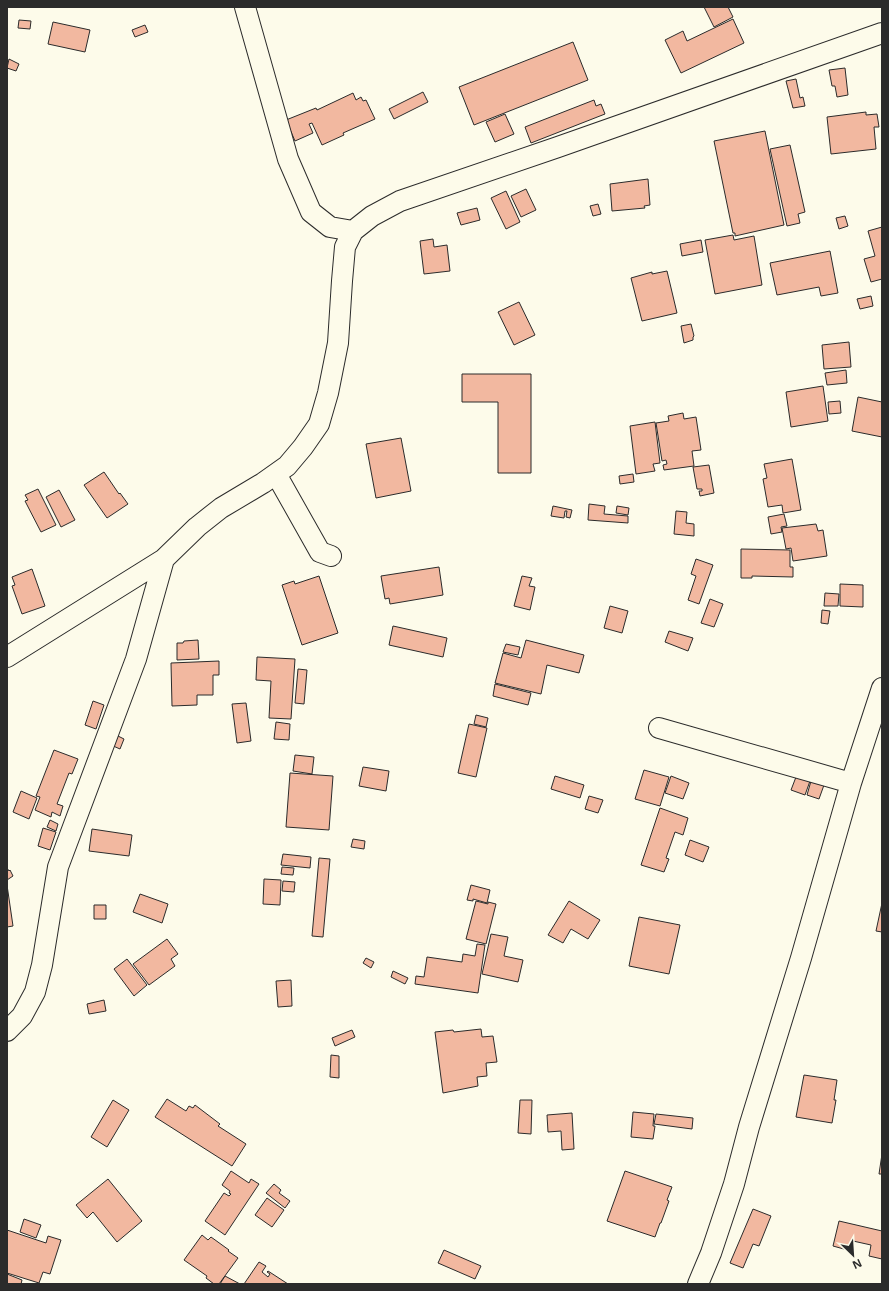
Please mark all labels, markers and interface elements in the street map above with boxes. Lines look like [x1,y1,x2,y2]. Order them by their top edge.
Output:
north arrow [833,1235,873,1275]
text: N [850,1256,865,1273]

